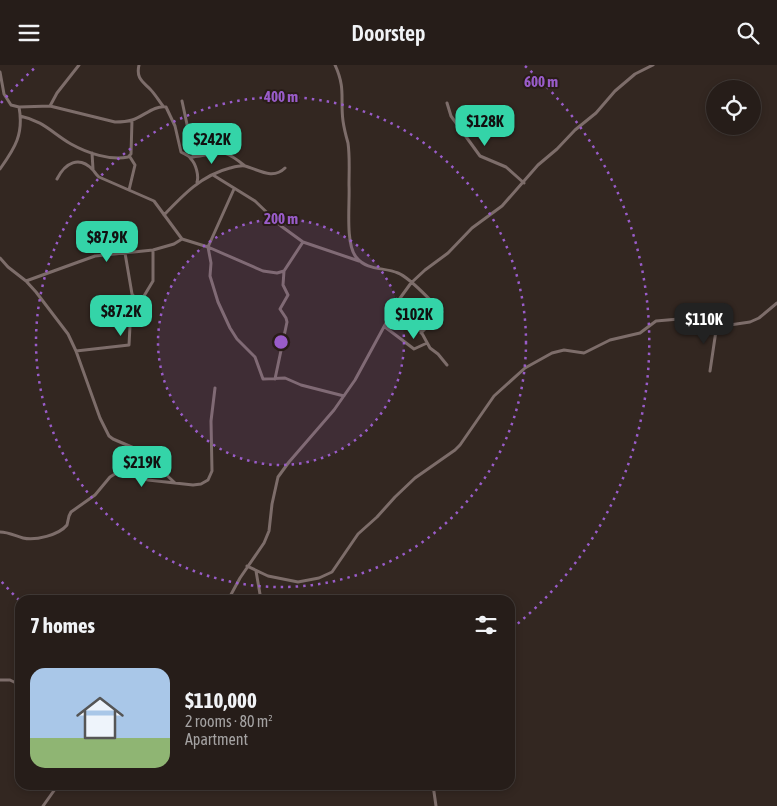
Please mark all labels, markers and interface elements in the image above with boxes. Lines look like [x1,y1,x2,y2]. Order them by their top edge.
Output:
icon: menu [15,19,43,47]
icon: search [734,19,762,47]
text: Doorstep [352,20,425,46]
text: 600 m [524,73,558,90]
map controls [706,80,761,135]
button: locate [706,80,761,135]
text: 400 m [263,88,298,105]
pin: $128K [450,104,520,147]
text: $128K [466,112,504,130]
pin: $242K [177,123,247,165]
text: $242K [193,130,231,148]
text: 200 m [264,210,298,227]
pin: $87.9K [66,221,148,263]
text: $87.9K [87,228,127,246]
pin: $87.2K [80,295,162,337]
pin: $102K [379,297,449,340]
text: $87.2K [101,302,141,320]
pin: $110K [669,303,739,345]
text: $102K [395,305,433,323]
text: $110K [685,310,723,328]
centre of rings [272,333,290,351]
pin: $219K [107,445,177,488]
text: $219K [123,453,161,471]
icon: filters [472,611,500,639]
text: 7 homes [30,613,95,637]
icon: home [70,688,130,748]
text: $110,000 [185,688,257,712]
text: 2 rooms · 80 m² [185,712,273,730]
text: Apartment [185,730,248,748]

